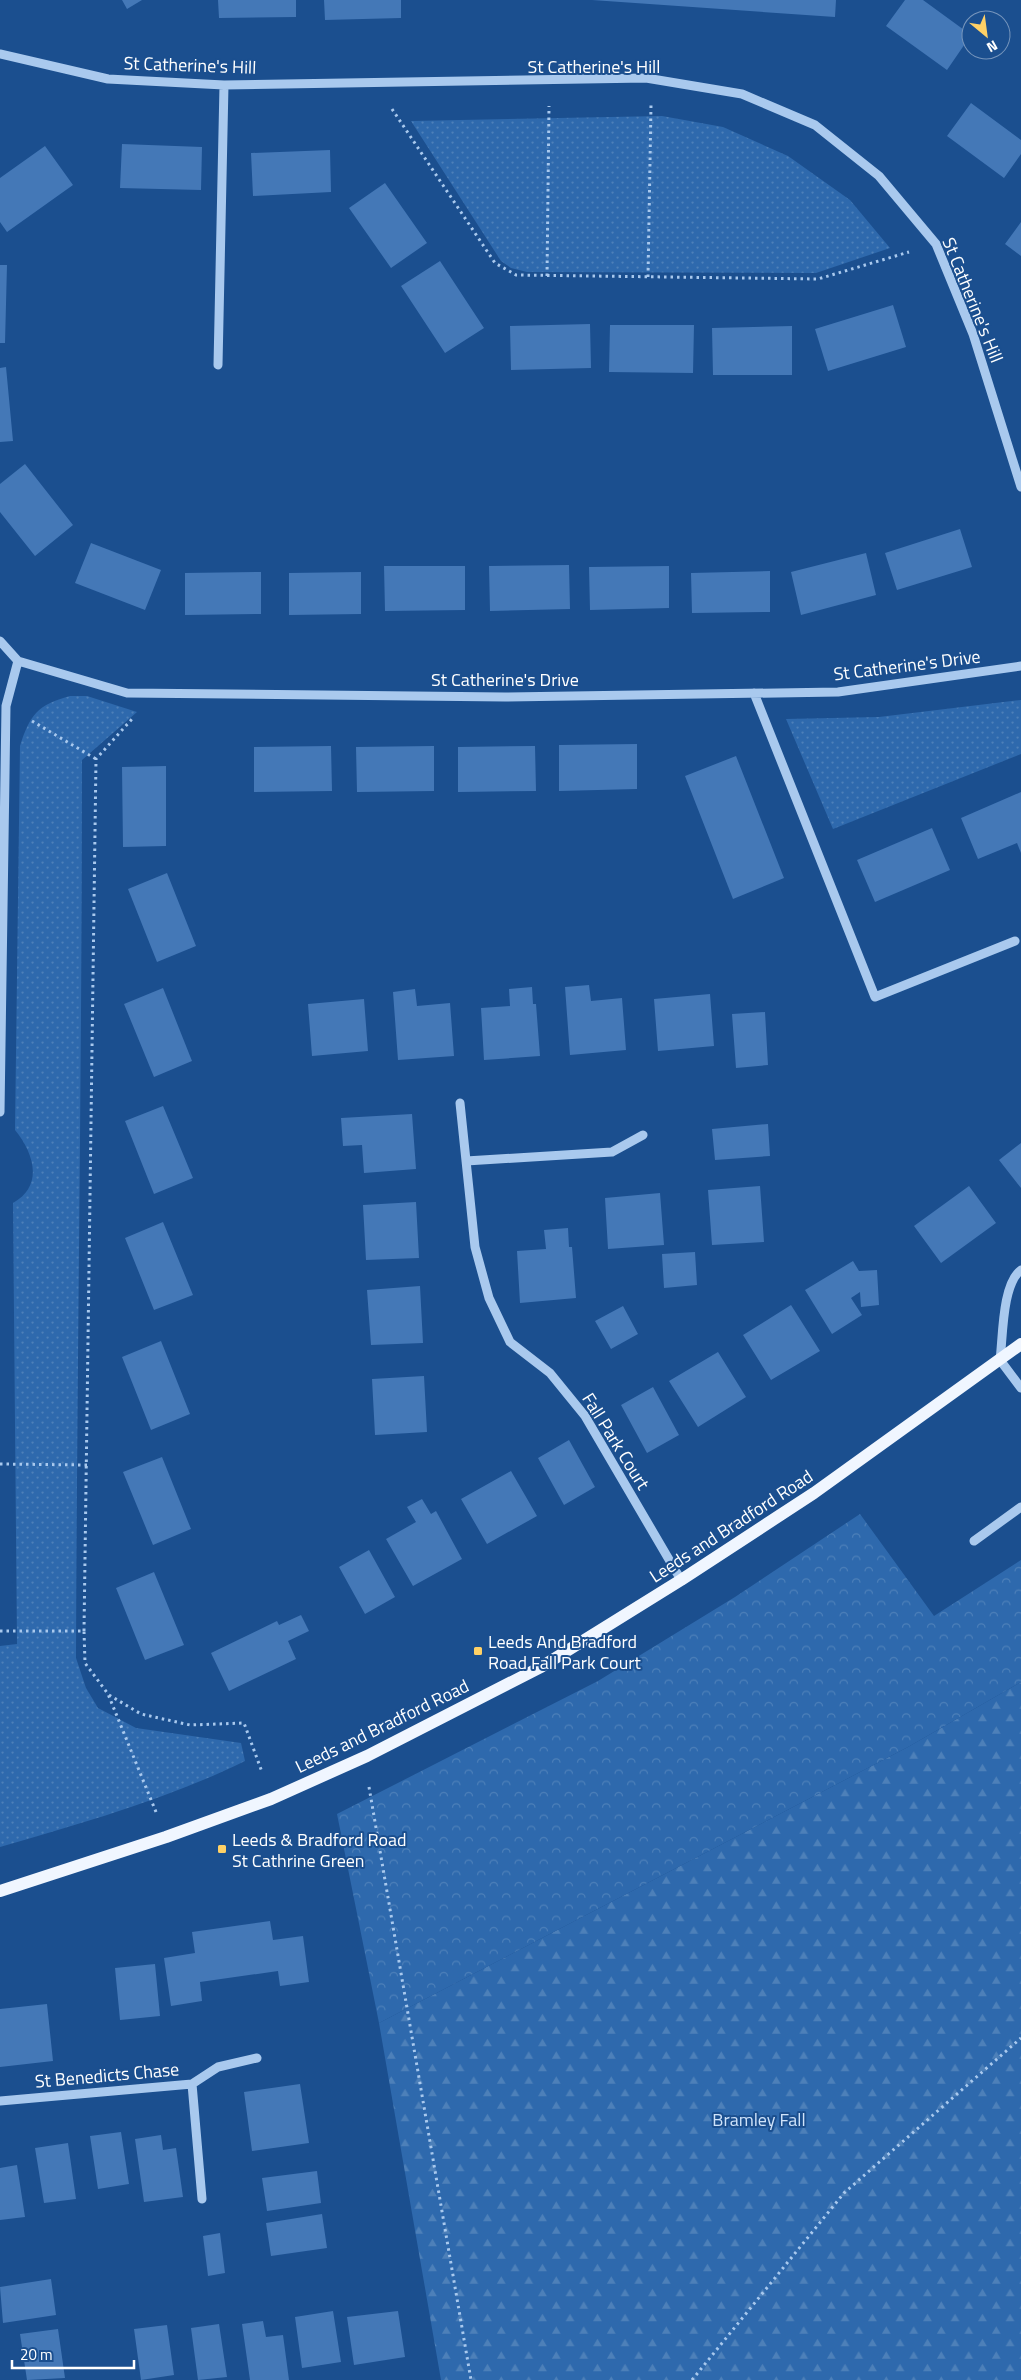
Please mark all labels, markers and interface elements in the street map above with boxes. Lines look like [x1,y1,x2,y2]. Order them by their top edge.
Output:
north arrow [961,10,1011,60]
text: N [983,35,1002,58]
street label: St Catherine's Hill [123,49,257,81]
street label: St Catherine's Hill [528,53,660,80]
street label: St Catherine's Hill [936,233,1010,367]
street label: St Catherine's Drive [832,643,982,687]
street label: St Catherine's Drive [431,666,579,693]
street label: Fall Park Court [575,1387,657,1495]
street label: Leeds and Bradford Road [644,1463,818,1589]
place label: Leeds And Bradford Road Fall Park Court [488,1628,641,1676]
marker: Leeds And Bradford Road Fall Park Court [472,1645,484,1657]
street label: Leeds and Bradford Road [291,1672,473,1780]
place label: Leeds & Bradford Road St Cathrine Green [232,1826,407,1874]
marker: Leeds & Bradford Road St Cathrine Green [216,1843,228,1855]
street label: St Benedicts Chase [34,2055,180,2095]
park label: Bramley Fall [712,2106,806,2133]
scale bar [12,2338,135,2370]
text: 20 m [20,2343,53,2366]

